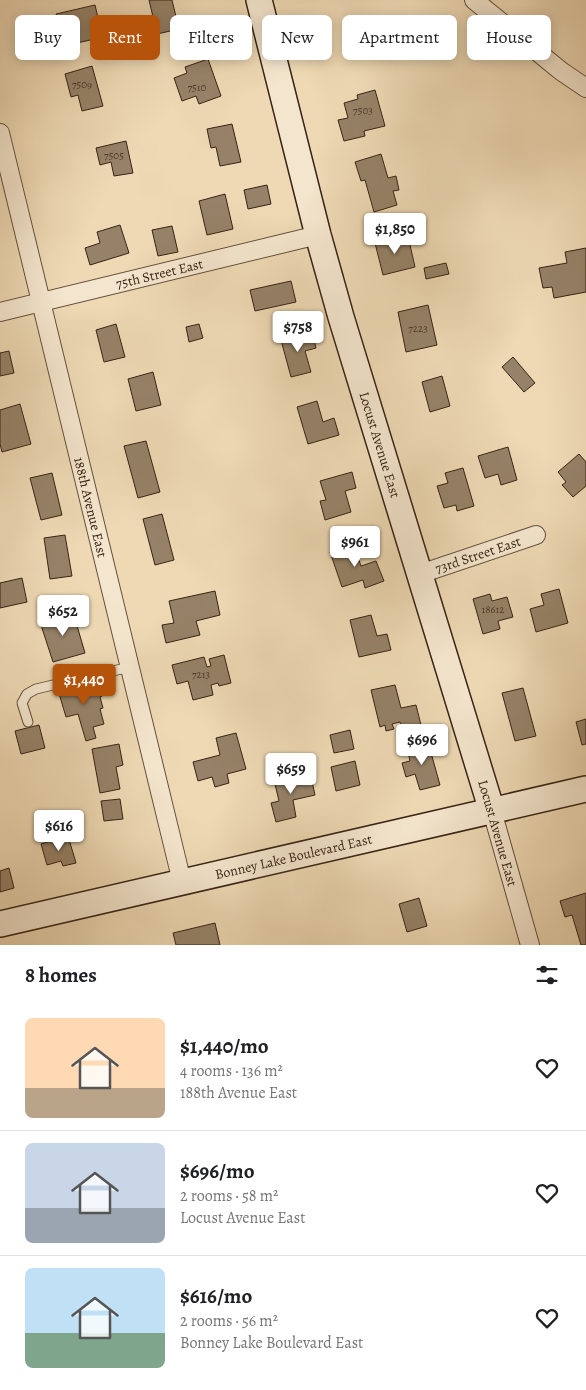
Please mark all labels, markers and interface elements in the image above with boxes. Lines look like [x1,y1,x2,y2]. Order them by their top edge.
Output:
chip: Buy [15,15,80,60]
chip: Rent [90,15,160,60]
chip: Filters [170,15,252,60]
chip: New [262,15,332,60]
chip: Apartment [342,15,457,60]
chip: House [467,15,551,60]
house number: 7509 [72,77,92,92]
house number: 7510 [188,80,207,95]
house number: 7503 [353,103,373,118]
house number: 7505 [104,148,124,163]
pin: $1,850 [354,212,436,255]
text: $1,850 [375,218,415,240]
street label: 75th Street East [114,254,205,294]
pin: $758 [268,310,328,353]
text: $758 [284,316,312,338]
house number: 7223 [408,321,428,336]
street label: Locust Avenue East [354,389,405,501]
street label: 188th Avenue East [69,455,112,560]
pin: $961 [325,526,385,568]
text: $961 [341,531,369,553]
street label: 73rd Street East [433,532,524,578]
pin: $652 [33,594,93,637]
text: $652 [48,600,78,622]
house number: 18612 [481,602,505,617]
pin: $1,440 [43,664,125,706]
house number: 7213 [192,667,210,682]
text: $1,440 [64,669,104,691]
pin: $696 [392,724,452,766]
text: $696 [407,729,437,751]
pin: $659 [261,752,321,795]
text: $659 [276,758,306,780]
street label: Locust Avenue East [473,778,522,889]
pin: $616 [29,810,89,852]
text: $616 [45,815,73,837]
street label: Bonney Lake Boulevard East [213,830,374,884]
text: 8 homes [25,961,97,989]
icon: filters [533,961,561,989]
text: $1,440/mo [180,1032,269,1060]
icon: home [65,1038,125,1098]
icon: heart [533,1054,561,1082]
text: 4 rooms · 136 m² [180,1060,283,1082]
text: 188th Avenue East [180,1082,297,1104]
text: $696/mo [180,1157,254,1185]
icon: home [65,1163,125,1223]
icon: heart [533,1179,561,1207]
text: 2 rooms · 58 m² [180,1185,278,1207]
text: Locust Avenue East [180,1207,306,1229]
text: $616/mo [180,1282,252,1310]
icon: home [65,1288,125,1348]
icon: heart [533,1304,561,1332]
text: 2 rooms · 56 m² [180,1310,278,1332]
text: Bonney Lake Boulevard East [180,1332,363,1354]

